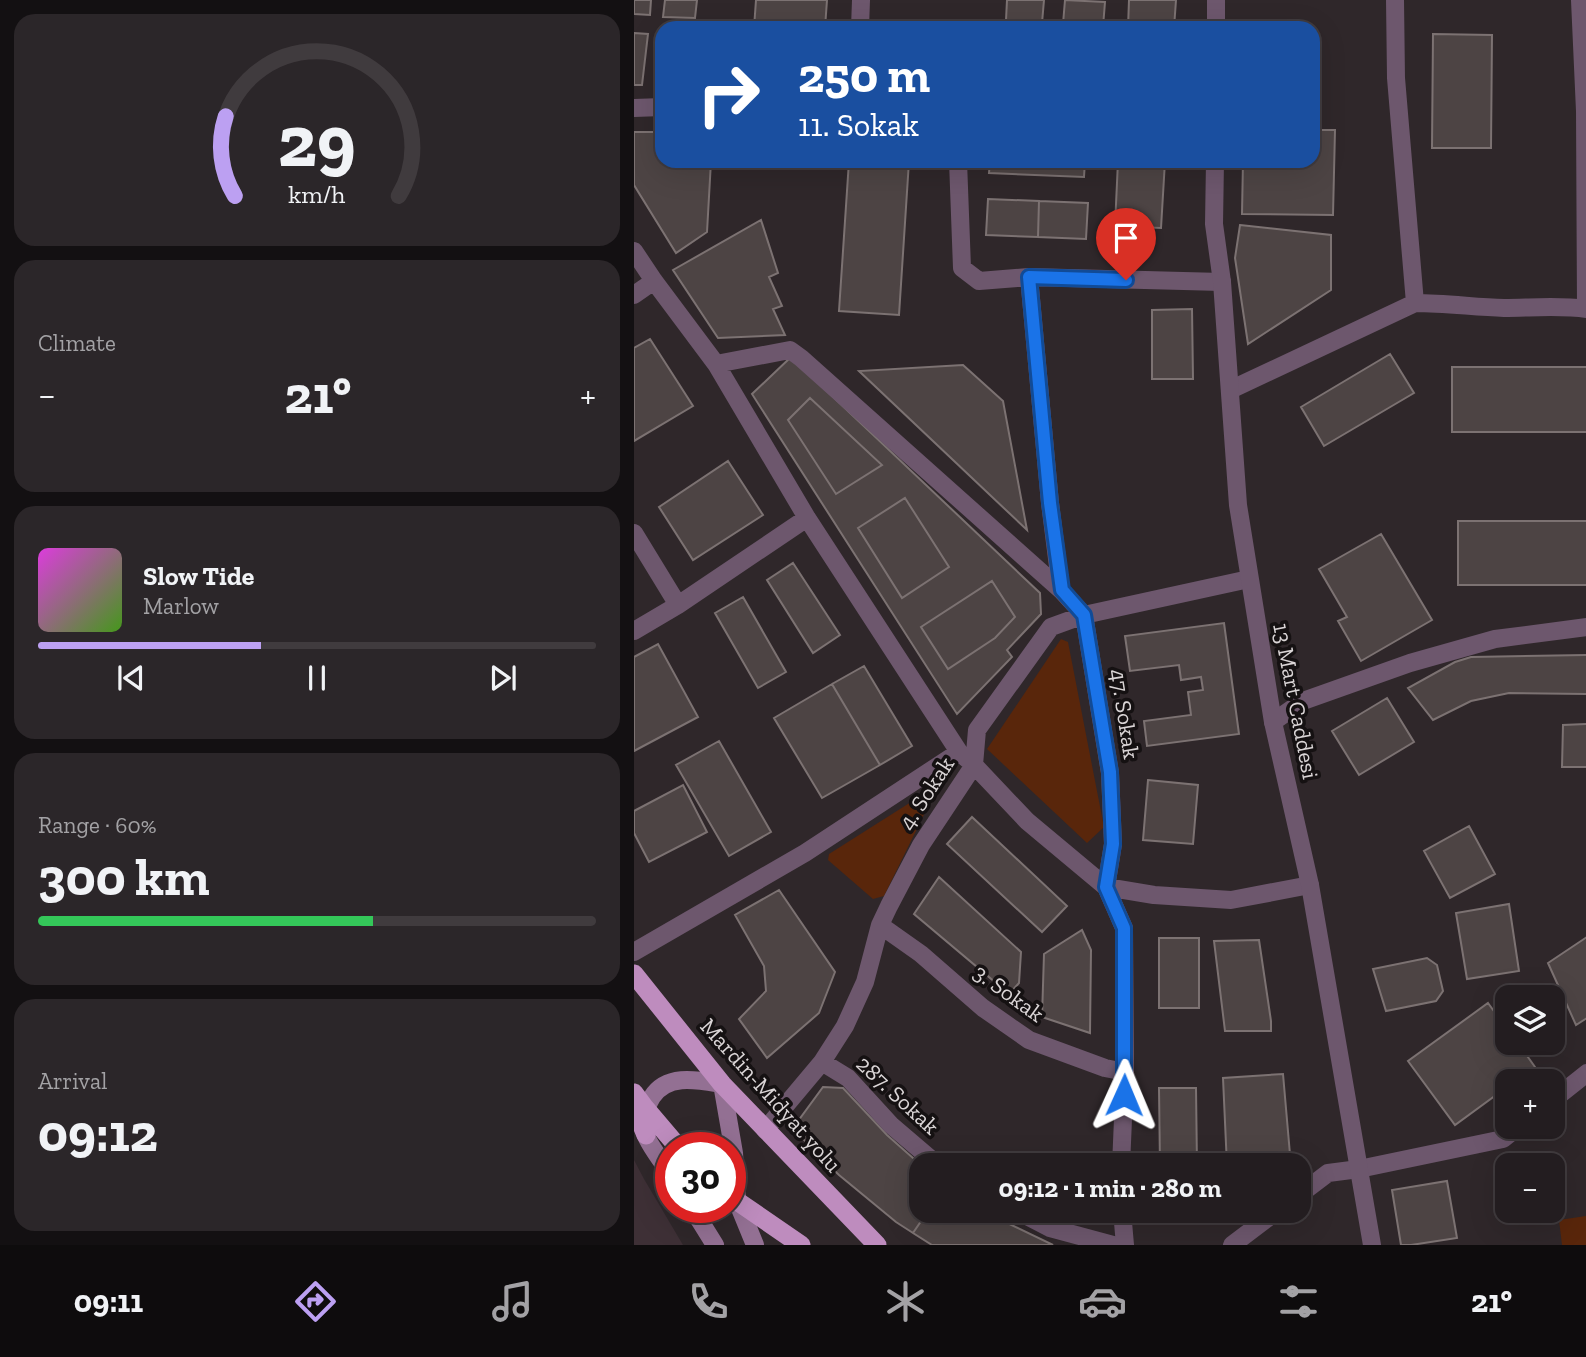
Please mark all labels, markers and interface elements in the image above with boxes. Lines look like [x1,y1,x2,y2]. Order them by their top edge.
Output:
text: 250 m [798,46,930,105]
icon: right [683,49,774,140]
text: 29 [278,97,356,185]
text: 11. Sokak [798,106,919,144]
text: km/h [288,179,346,209]
pin [1096,208,1156,280]
icon: arrive [1107,219,1145,257]
text: Climate [38,329,116,357]
text: 21° [284,364,351,426]
text: − [38,372,56,418]
text: + [580,372,596,418]
text: Slow Tide [143,560,254,592]
text: Marlow [143,592,219,620]
street label: 13 Mart Caddesi [1267,621,1325,781]
icon: previous [112,659,150,697]
icon: pause [298,659,336,697]
icon: next [484,659,522,697]
street label: 47. Sokak [1104,667,1146,761]
street label: 4. Sokak [892,751,960,835]
text: Range · 60% [38,811,157,839]
text: 300 km [38,846,210,908]
street label: 3. Sokak [968,958,1050,1028]
map controls [1495,985,1565,1223]
button: layers [1495,985,1565,1055]
street label: Mardin-Midyat yolu [694,1012,848,1178]
street label: 287. Sokak [851,1050,945,1140]
position arrow [1087,1058,1161,1132]
text: Arrival [38,1067,107,1095]
button: + [1495,1069,1565,1139]
text: 09:12 [38,1102,158,1164]
speed limit sign: 30 [655,1132,746,1223]
button: − [1495,1153,1565,1223]
text: 09:12 · 1 min · 280 m [998,1172,1222,1204]
icon: directions [291,1277,340,1326]
icon: music [488,1277,537,1326]
icon: phone [684,1277,733,1326]
icon: climate [881,1277,930,1326]
icon: car [1078,1277,1127,1326]
icon: filters [1274,1277,1323,1326]
text: 09:11 [74,1282,143,1320]
text: 21° [1471,1282,1512,1320]

